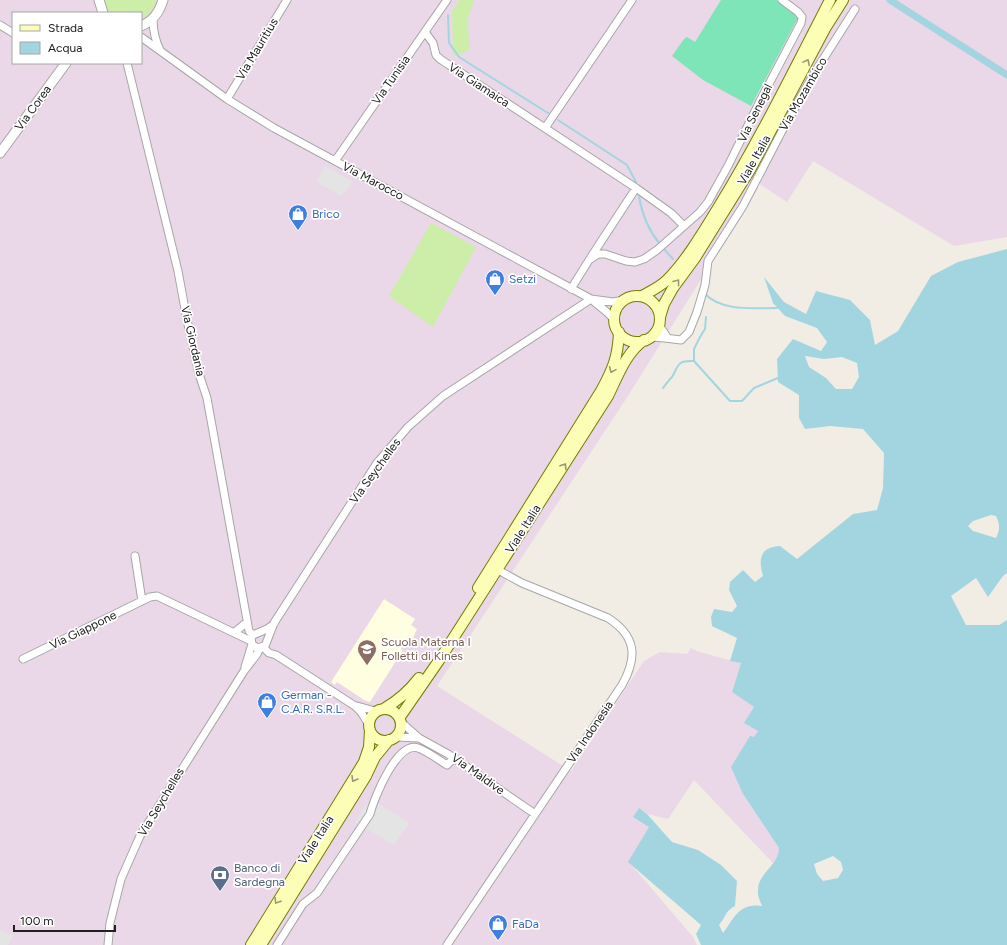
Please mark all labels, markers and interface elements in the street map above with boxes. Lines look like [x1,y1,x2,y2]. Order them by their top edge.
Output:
legend [12,12,142,64]
street label: Via Mauritius [233,15,281,82]
text: Strada [48,21,83,35]
text: Acqua [48,41,82,55]
street label: Via Tunisia [369,53,413,107]
street label: Via Mozambico [776,55,830,133]
one-way arrow [803,59,810,66]
street label: Via Giamaica [446,60,512,110]
street label: Via Senegal [735,82,775,144]
street label: Via Corea [12,83,54,133]
street label: Viale Italia [735,133,773,187]
street label: Via Marocco [340,159,406,203]
shop icon: Brico [287,203,309,231]
place label: Brico [312,207,340,221]
shop icon: Setzi [484,268,506,296]
place label: Setzi [509,272,536,286]
one-way arrow [672,279,680,286]
street label: Via Giordania [178,304,208,378]
one-way arrow [609,365,617,373]
street label: Via Seychelles [347,435,404,506]
one-way arrow [559,463,567,470]
street label: Viale Italia [503,502,543,556]
street label: Via Giappone [47,608,119,652]
place label: Scuola Materna I Folletti di Kines [381,635,471,663]
school or university icon: Scuola Materna I Folletti di Kines [356,638,378,666]
place label: German - C.A.R. S.R.L. [281,688,344,716]
shop icon: German - C.A.R. S.R.L. [256,691,278,719]
street label: Via Indonesia [564,698,616,766]
street label: Via Maldive [449,751,508,798]
street label: Via Seychelles [135,765,187,839]
one-way arrow [351,775,359,782]
street label: Viale Italia [296,813,336,867]
place label: Banco di Sardegna [234,861,285,889]
bank icon: Banco di Sardegna [209,864,231,892]
one-way arrow [274,897,282,904]
scale bar [14,907,115,933]
shop icon: FaDa [487,913,509,941]
text: 100 m [20,914,54,928]
place label: FaDa [512,917,539,931]

